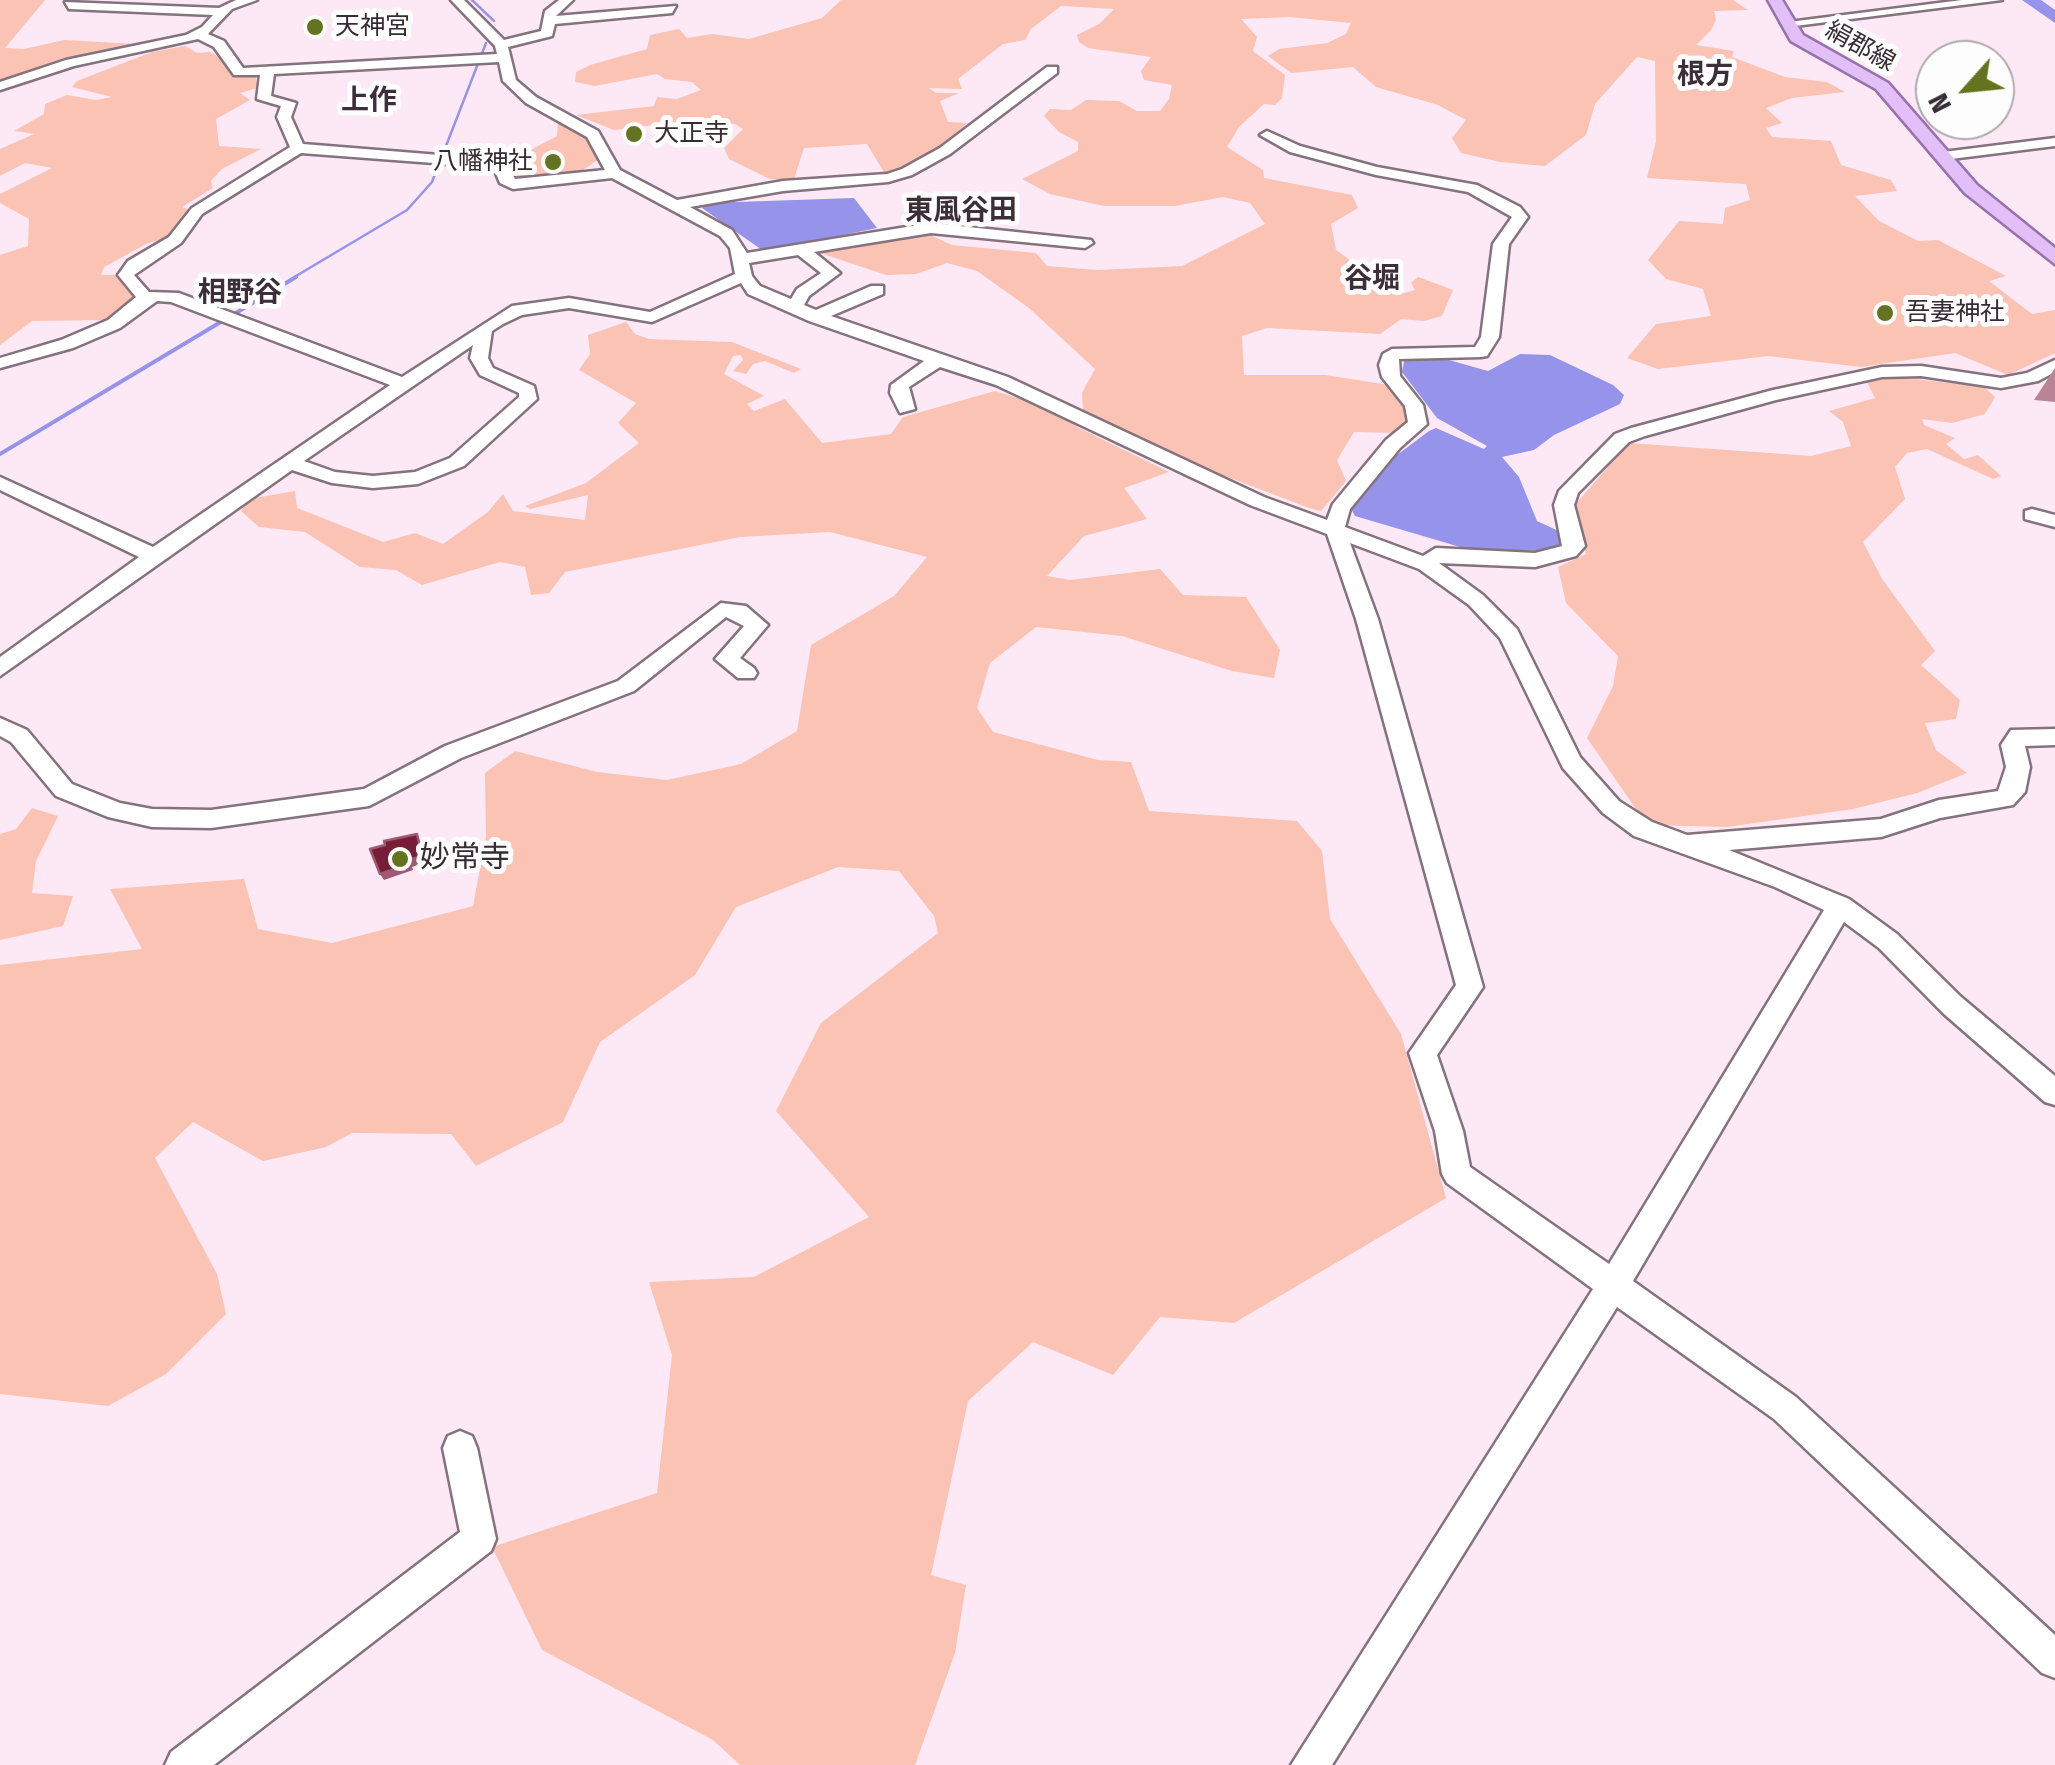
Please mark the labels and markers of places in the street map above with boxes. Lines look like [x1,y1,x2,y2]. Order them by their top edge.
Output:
place label: 天神宮 [335,12,410,42]
marker: 天神宮 [304,16,326,38]
place label: 大正寺 [654,119,729,149]
marker: 大正寺 [623,123,645,145]
place label: 八幡神社 [433,147,533,177]
marker: 八幡神社 [542,151,564,173]
place label: 吾妻神社 [1905,298,2005,328]
marker: 吾妻神社 [1874,302,1896,324]
place label: 妙常寺 [420,841,510,877]
marker: 妙常寺 [389,848,411,870]

